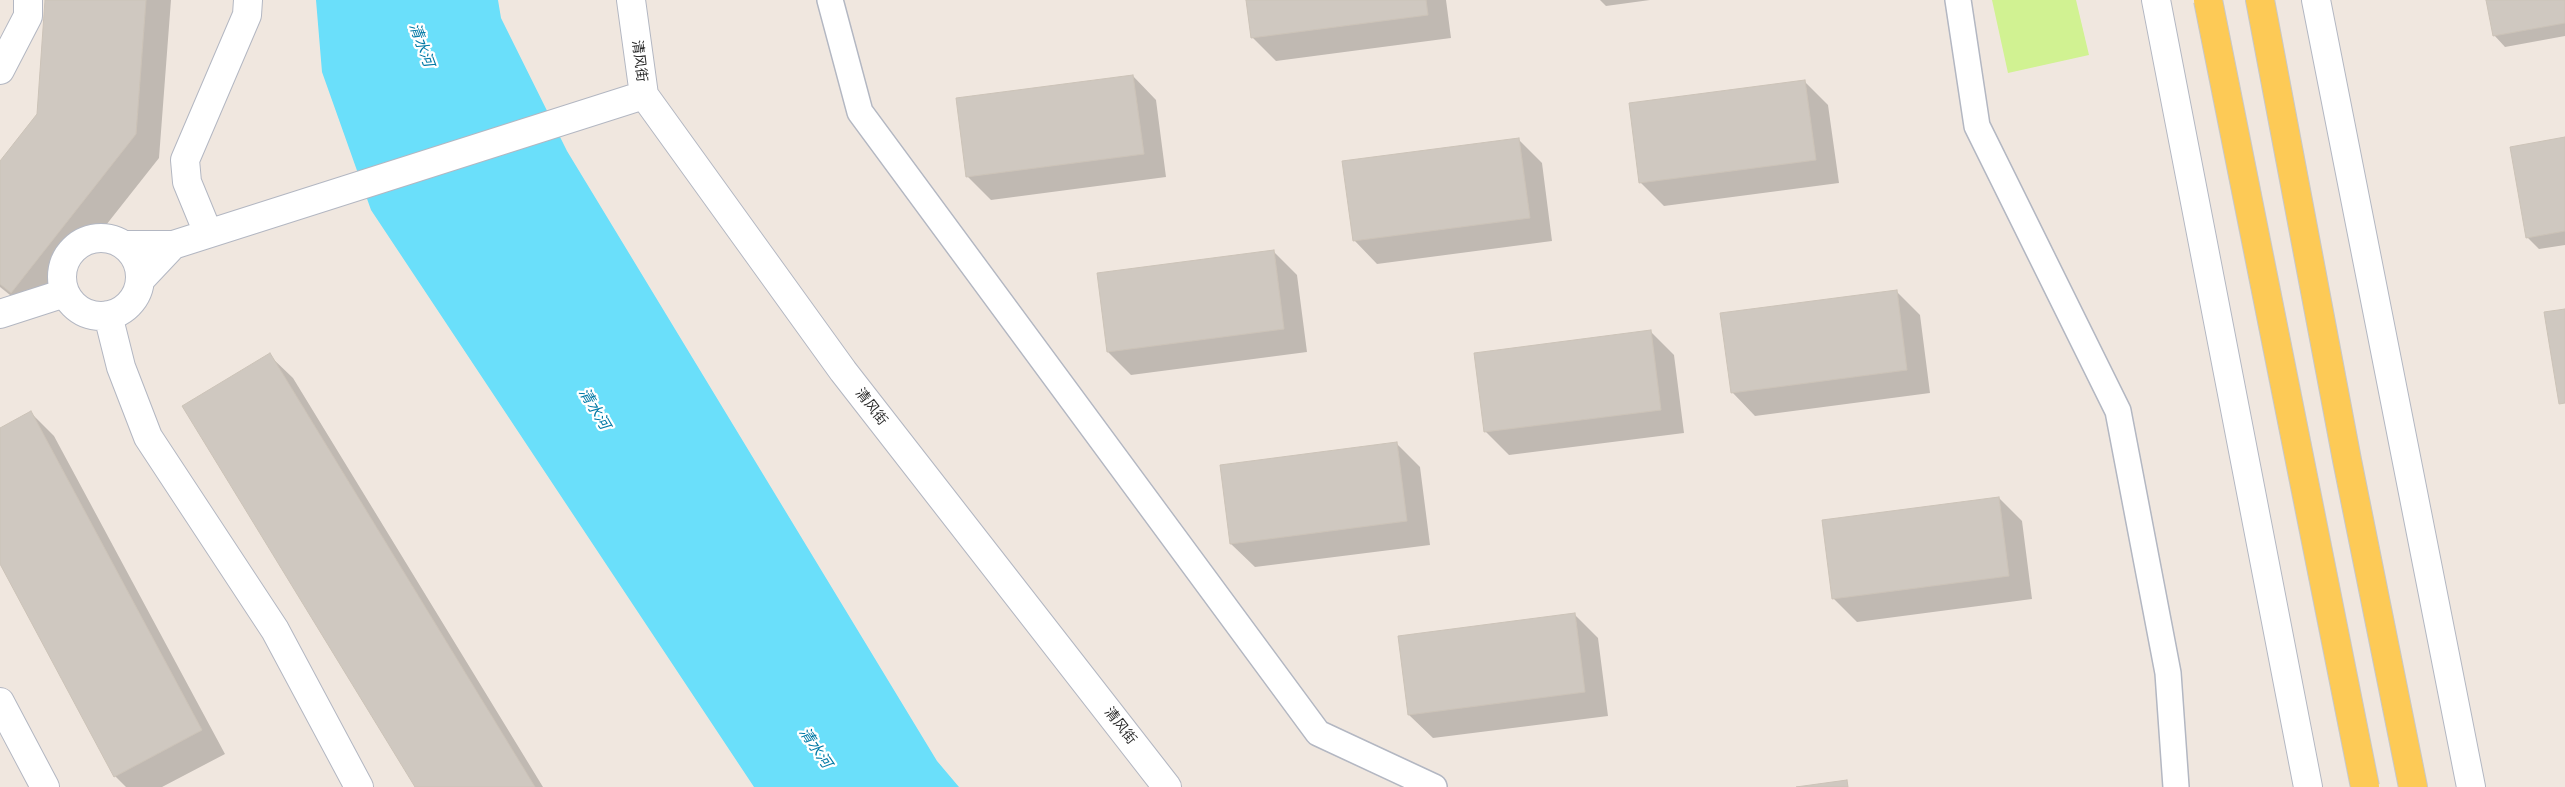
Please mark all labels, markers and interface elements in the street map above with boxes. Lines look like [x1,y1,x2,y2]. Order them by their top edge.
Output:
water label: 清水河 [405,21,437,69]
street label: 清风街 [628,39,650,83]
water label: 清水河 [575,385,613,433]
street label: 清风街 [851,385,891,429]
street label: 清风街 [1100,704,1140,748]
water label: 清水河 [795,724,835,772]

